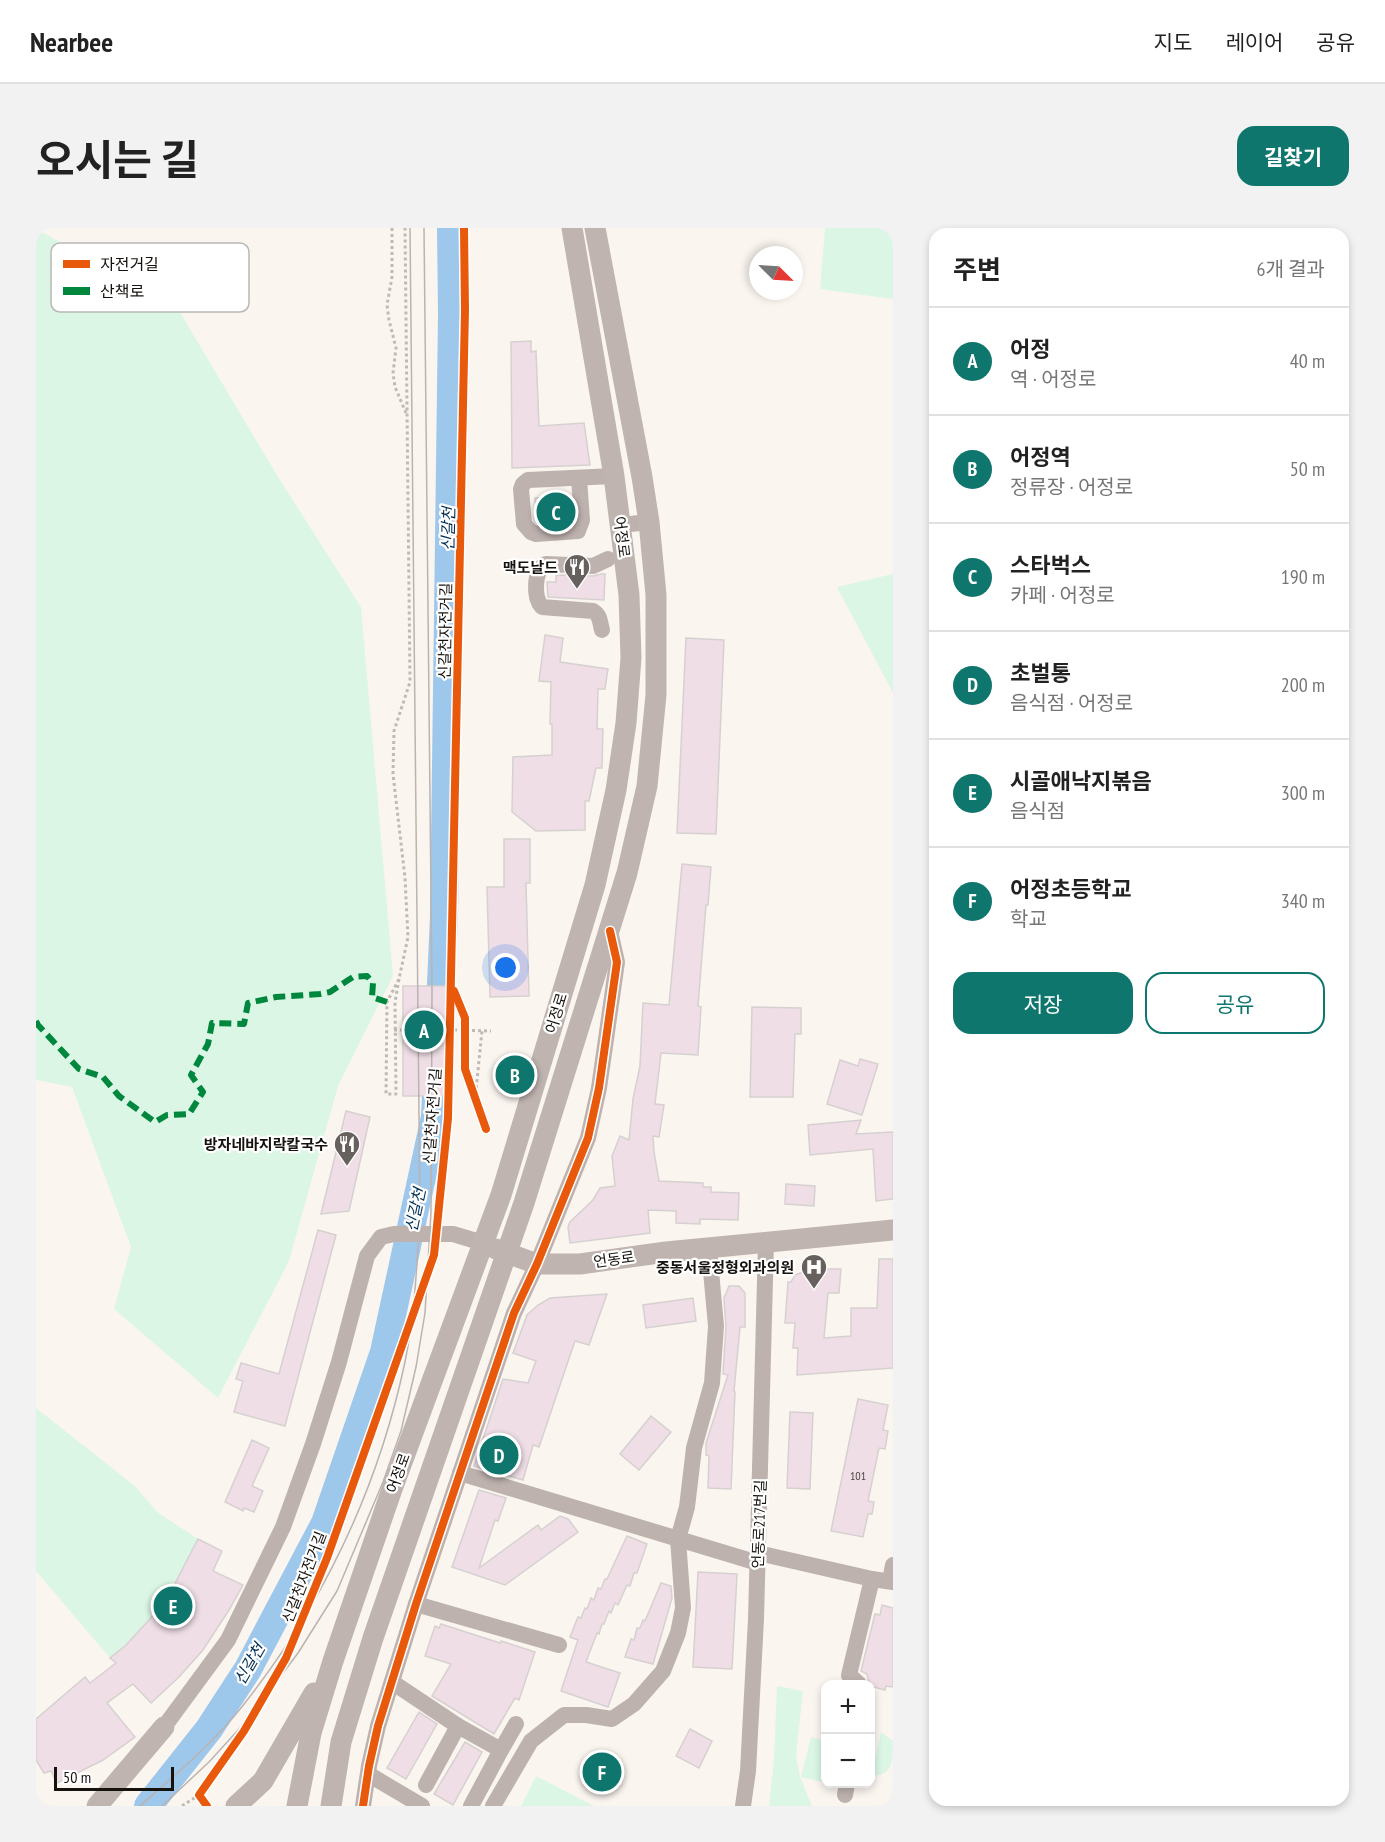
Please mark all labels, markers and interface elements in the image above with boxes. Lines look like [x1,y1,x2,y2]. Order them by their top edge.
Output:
text: Nearbee [30,23,113,60]
text: 지도 [1154,29,1192,56]
text: 레이어 [1225,29,1283,56]
text: 공유 [1316,29,1355,56]
button: 길찾기 [1237,126,1349,186]
text: 오시는 길 [36,132,199,187]
legend [51,243,249,312]
north arrow [749,246,803,300]
text: 주변 [953,253,1001,286]
text: 자전거길 [100,254,159,274]
text: 6개 결과 [1257,256,1325,282]
text: 산책로 [100,281,144,301]
text: 어정 [1010,335,1050,363]
text: A [967,348,978,374]
text: 40 m [1290,348,1325,374]
text: 역 · 어정로 [1010,366,1096,392]
text: 어정역 [1010,443,1071,471]
text: B [968,456,977,482]
text: 50 m [1290,456,1325,482]
text: 정류장 · 어정로 [1010,474,1133,500]
pin: C [536,490,576,534]
water label: 신갈천 [438,504,458,551]
street label: 어정로 [610,515,634,559]
text: 스타벅스 [1010,551,1091,579]
restaurant icon: 맥도날드 [562,552,592,590]
place label: 맥도날드 [503,558,558,577]
text: C [968,564,977,590]
text: 190 m [1281,564,1325,590]
text: 카페 · 어정로 [1010,582,1115,608]
street label: 신갈천자전거길 [435,583,455,679]
text: 초벌통 [1010,659,1071,687]
text: D [967,672,978,698]
text: 200 m [1281,672,1325,698]
text: 음식점 · 어정로 [1010,690,1133,716]
text: 시골애낙지볶음 [1010,767,1152,795]
text: E [968,780,977,806]
text: 300 m [1281,780,1325,806]
text: 음식점 [1010,798,1065,824]
text: 어정초등학교 [1010,875,1131,903]
text: F [968,888,977,914]
text: 340 m [1281,888,1325,914]
text: 학교 [1010,906,1047,932]
your location [491,953,520,982]
button: 저장 [953,972,1133,1034]
button: 공유 [1145,972,1325,1034]
street label: 어정로 [541,990,571,1036]
pin: A [404,1008,444,1052]
pin: B [496,1052,534,1098]
street label: 신갈천자전거길 [419,1067,445,1165]
restaurant icon: 방자네바지락칼국수 [332,1129,362,1167]
place label: 방자네바지락칼국수 [204,1135,328,1154]
water label: 신갈천 [401,1184,430,1234]
street label: 언동로 [592,1247,636,1271]
hospital icon: 중동서울정형외과의원 [799,1252,829,1290]
place label: 중동서울정형외과의원 [656,1258,794,1277]
pin: D [480,1432,518,1478]
street label: 어정로 [382,1450,414,1496]
house number: 101 [850,1468,866,1483]
street label: 언동로217번길 [748,1479,770,1569]
street label: 신갈천자전거길 [278,1528,330,1626]
pin: E [154,1584,192,1628]
water label: 신갈천 [229,1638,270,1688]
map controls [821,1680,875,1788]
button: + [821,1680,875,1734]
button: − [821,1734,875,1788]
pin: F [582,1750,622,1794]
scale bar [54,1764,174,1792]
text: 50 m [63,1767,91,1787]

